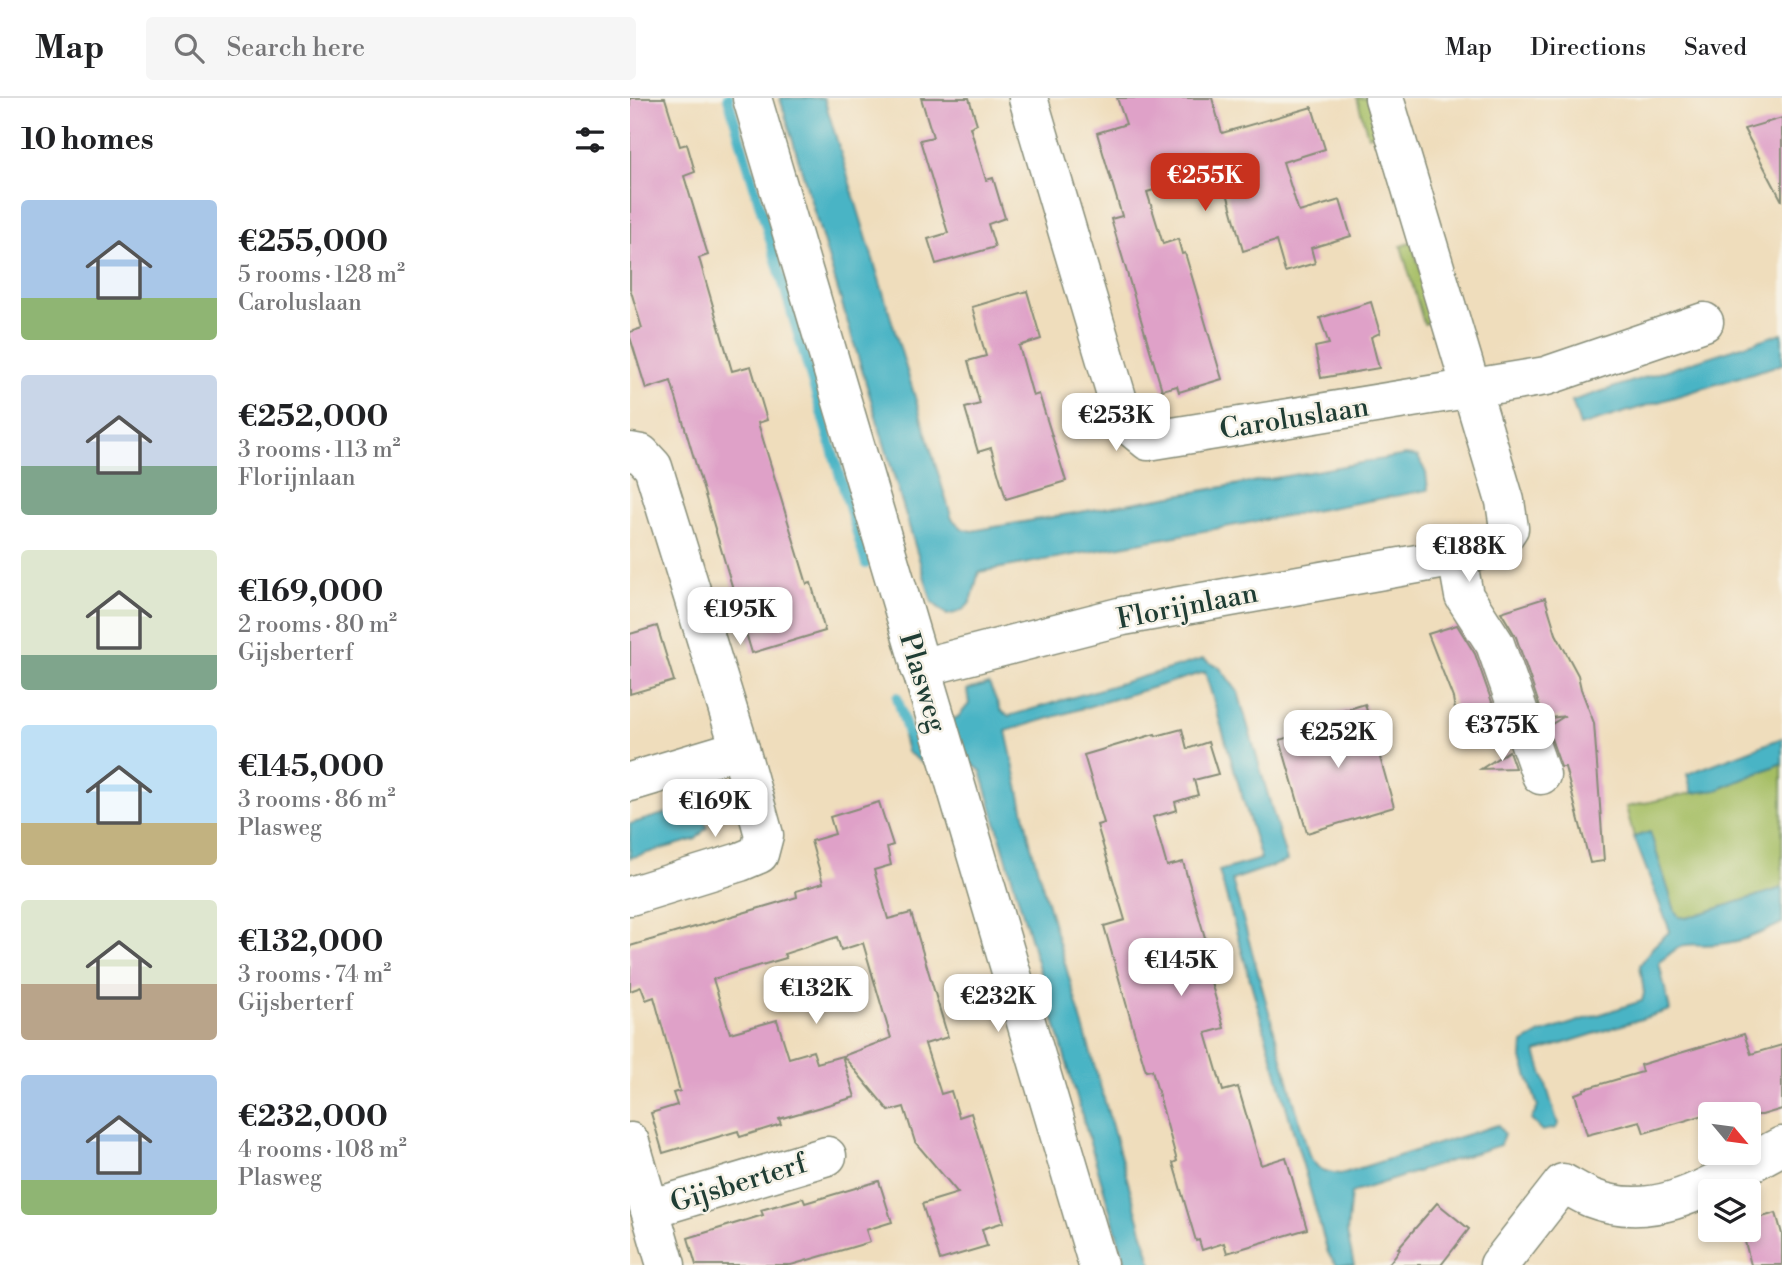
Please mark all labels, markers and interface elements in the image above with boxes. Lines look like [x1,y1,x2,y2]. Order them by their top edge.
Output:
search box [146,17,636,80]
text: Map [35,28,104,69]
icon: search [170,29,208,67]
text: Search here [226,32,365,64]
text: Map [1445,33,1492,63]
text: Directions [1530,33,1646,63]
text: Saved [1684,33,1747,63]
text: 10 homes [21,121,154,159]
icon: filters [571,121,609,159]
pin: €255K [1156,153,1254,213]
text: €255K [1167,162,1243,190]
text: €255,000 [238,223,388,261]
icon: home [77,228,161,312]
text: 5 rooms · 128 m² [238,261,405,289]
text: Caroluslaan [238,289,362,317]
street label: Caroluslaan [1217,389,1372,448]
pin: €253K [1067,394,1165,453]
text: €252,000 [238,398,388,436]
text: €253K [1078,402,1154,430]
icon: home [77,403,161,487]
text: 3 rooms · 113 m² [238,436,401,464]
text: Florijnlaan [238,464,355,492]
pin: €188K [1420,524,1518,584]
text: €188K [1432,533,1506,561]
text: €169,000 [238,573,383,611]
street label: Florijnlaan [1114,576,1261,637]
icon: home [77,578,161,662]
pin: €195K [691,588,789,647]
text: €195K [703,596,777,624]
text: 2 rooms · 80 m² [238,611,397,639]
street label: Plasweg [891,628,954,737]
text: Gijsberterf [238,639,353,667]
pin: €375K [1453,704,1551,763]
pin: €252K [1289,710,1387,770]
text: €375K [1465,712,1539,740]
text: €252K [1300,719,1376,747]
text: €145,000 [238,748,384,786]
icon: home [77,753,161,837]
pin: €169K [666,780,764,839]
text: 3 rooms · 86 m² [238,786,395,814]
text: €169K [679,788,751,816]
text: Plasweg [238,814,322,842]
text: €132,000 [238,923,383,961]
icon: home [77,928,161,1012]
pin: €145K [1132,939,1230,998]
text: €145K [1144,947,1218,975]
text: 3 rooms · 74 m² [238,961,391,989]
pin: €132K [767,967,865,1026]
pin: €232K [949,974,1047,1034]
text: €132K [780,975,852,1003]
text: €232K [960,983,1036,1011]
text: Gijsberterf [238,989,353,1017]
text: €232,000 [238,1098,388,1136]
north arrow [1698,1102,1760,1166]
map controls [1698,1102,1761,1242]
icon: home [77,1103,161,1187]
text: 4 rooms · 108 m² [238,1136,407,1164]
street label: Gijsberterf [666,1146,813,1221]
text: Plasweg [238,1164,322,1192]
button: layers [1698,1179,1761,1242]

